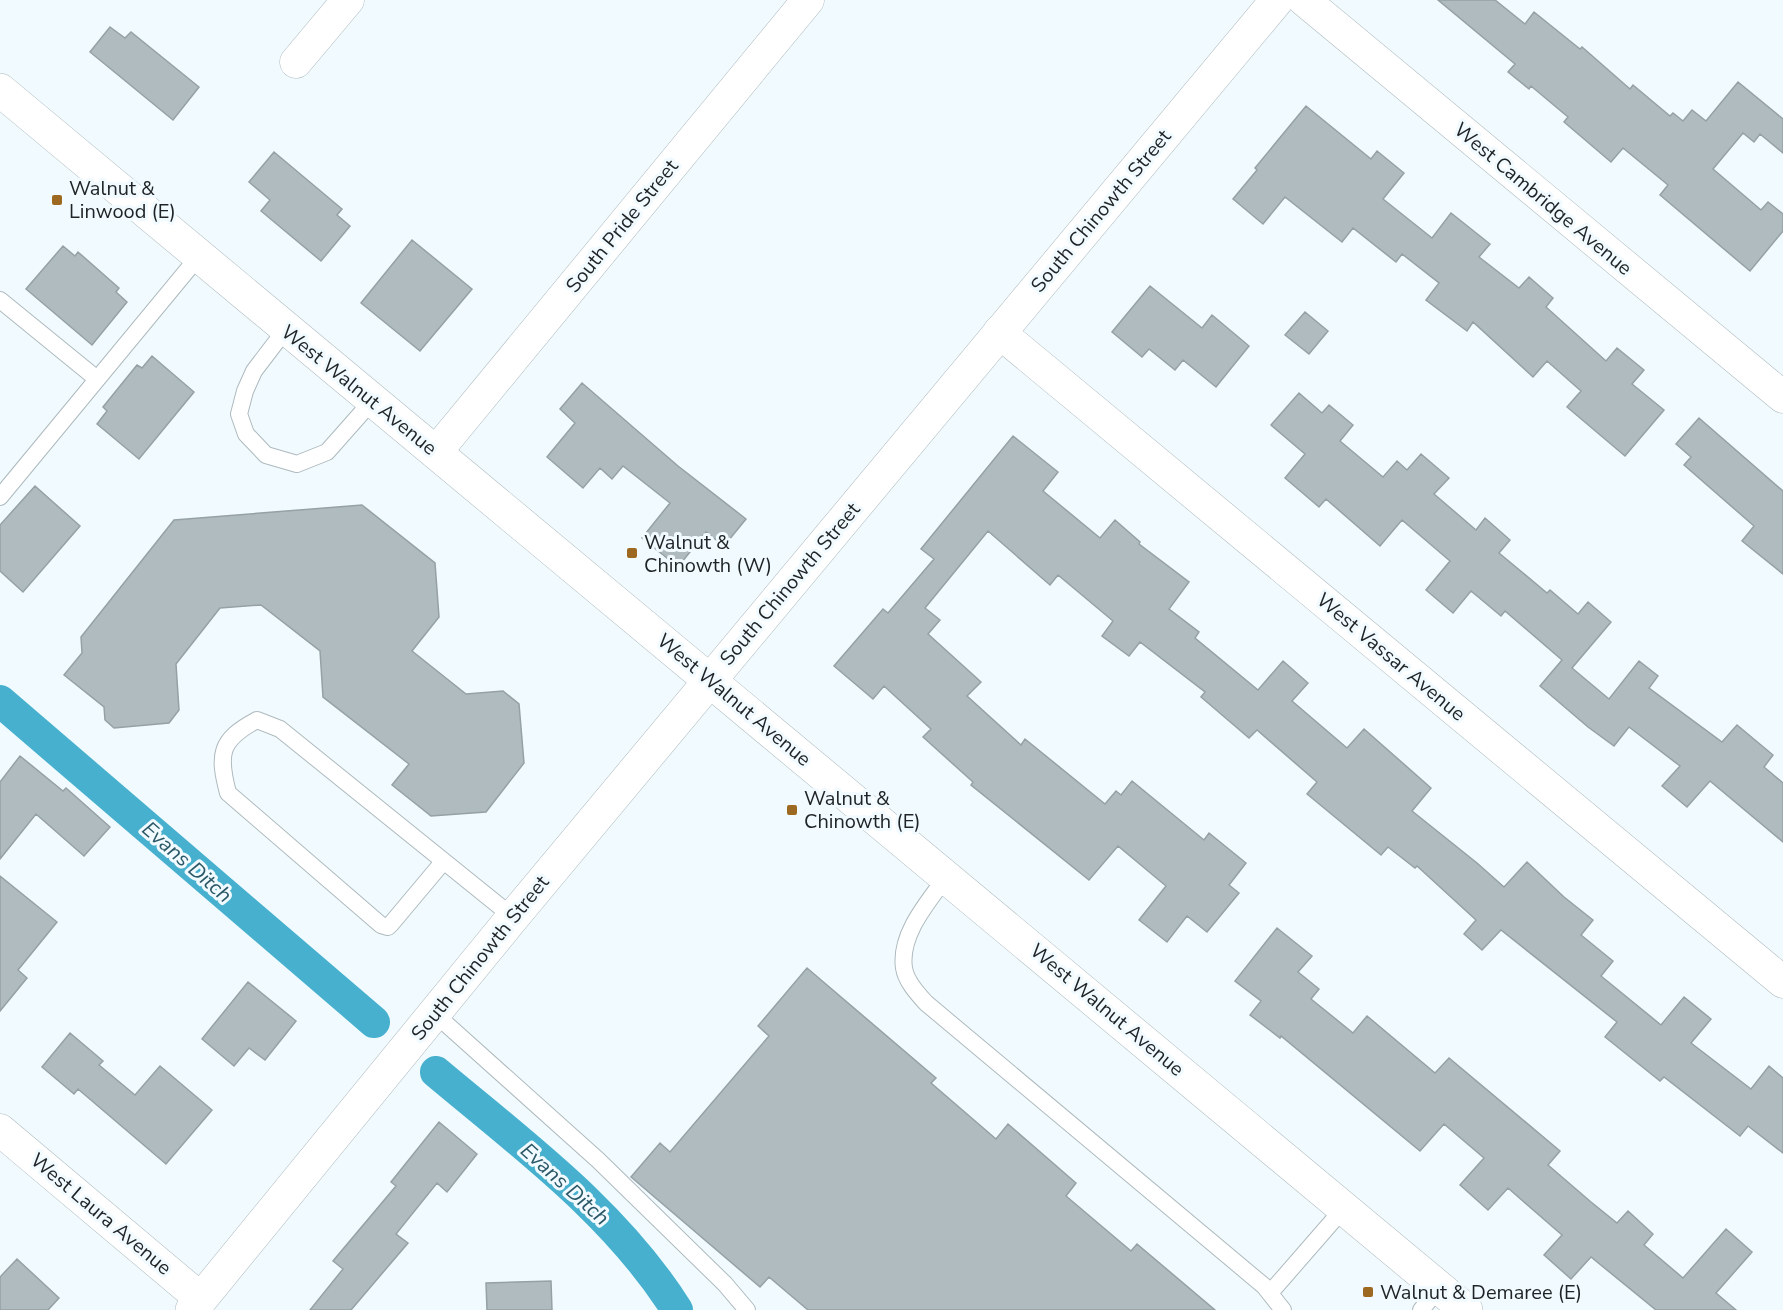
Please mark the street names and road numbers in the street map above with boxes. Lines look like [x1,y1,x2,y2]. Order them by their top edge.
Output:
street label: West Cambridge Avenue [1448,116,1638,282]
street label: South Chinowth Street [1025,123,1178,298]
street label: South Pride Street [560,153,685,298]
street label: West Walnut Avenue [275,319,443,461]
street label: South Chinowth Street [714,496,867,671]
street label: West Vassar Avenue [1311,587,1471,727]
street label: West Walnut Avenue [651,628,817,772]
street label: South Chinowth Street [405,869,556,1046]
street label: West Walnut Avenue [1024,938,1190,1082]
street label: West Laura Avenue [25,1147,177,1281]

